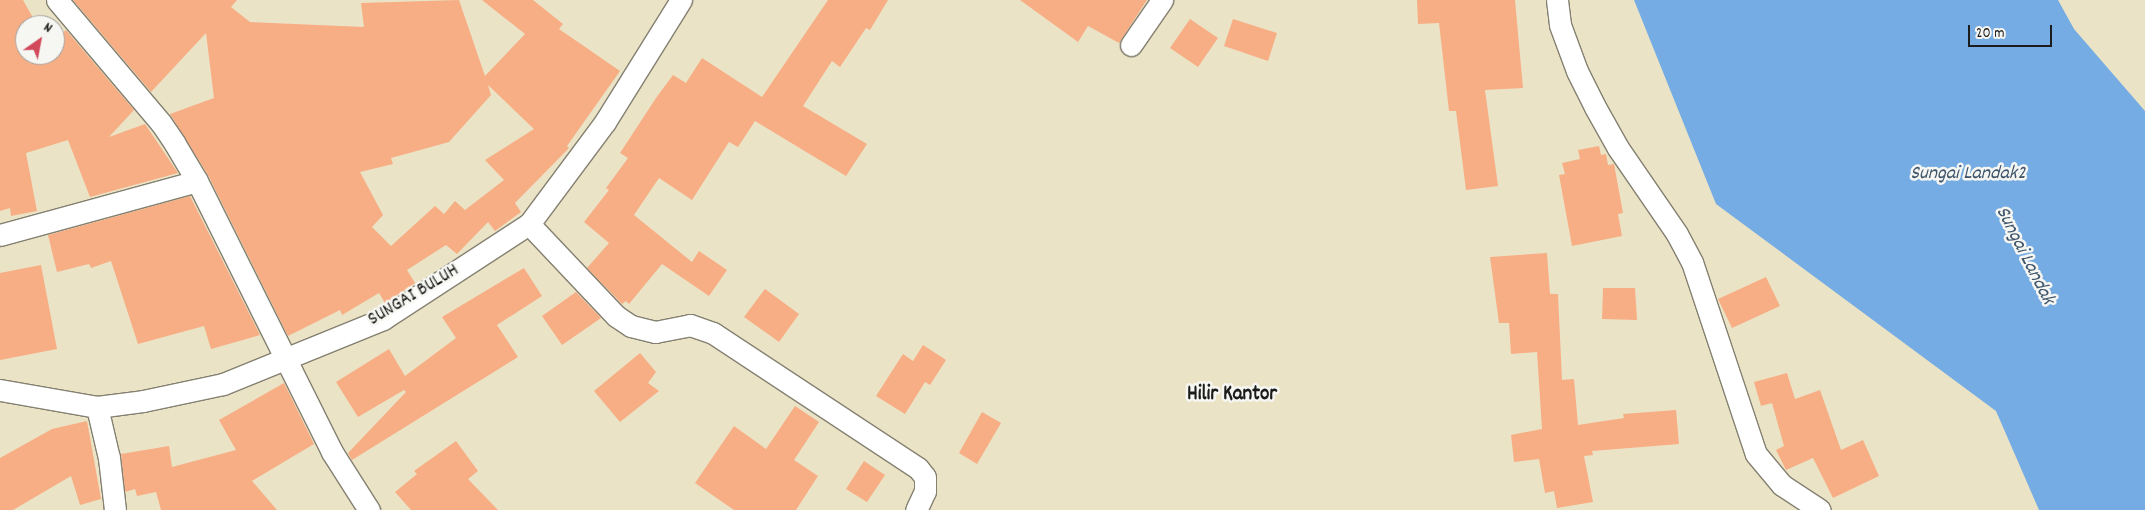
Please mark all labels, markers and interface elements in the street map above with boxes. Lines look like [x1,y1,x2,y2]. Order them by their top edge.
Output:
north arrow [15,15,65,65]
scale bar [1970,15,2054,47]
text: N [39,18,56,39]
text: 20 m [1976,23,2004,45]
water label: Sungai Landak2 [1910,162,2026,186]
water label: Sungai Landak [1989,203,2059,309]
street label: SUNGAI BULUH [364,260,464,332]
district label: Hilir Kantor [1187,382,1277,408]

